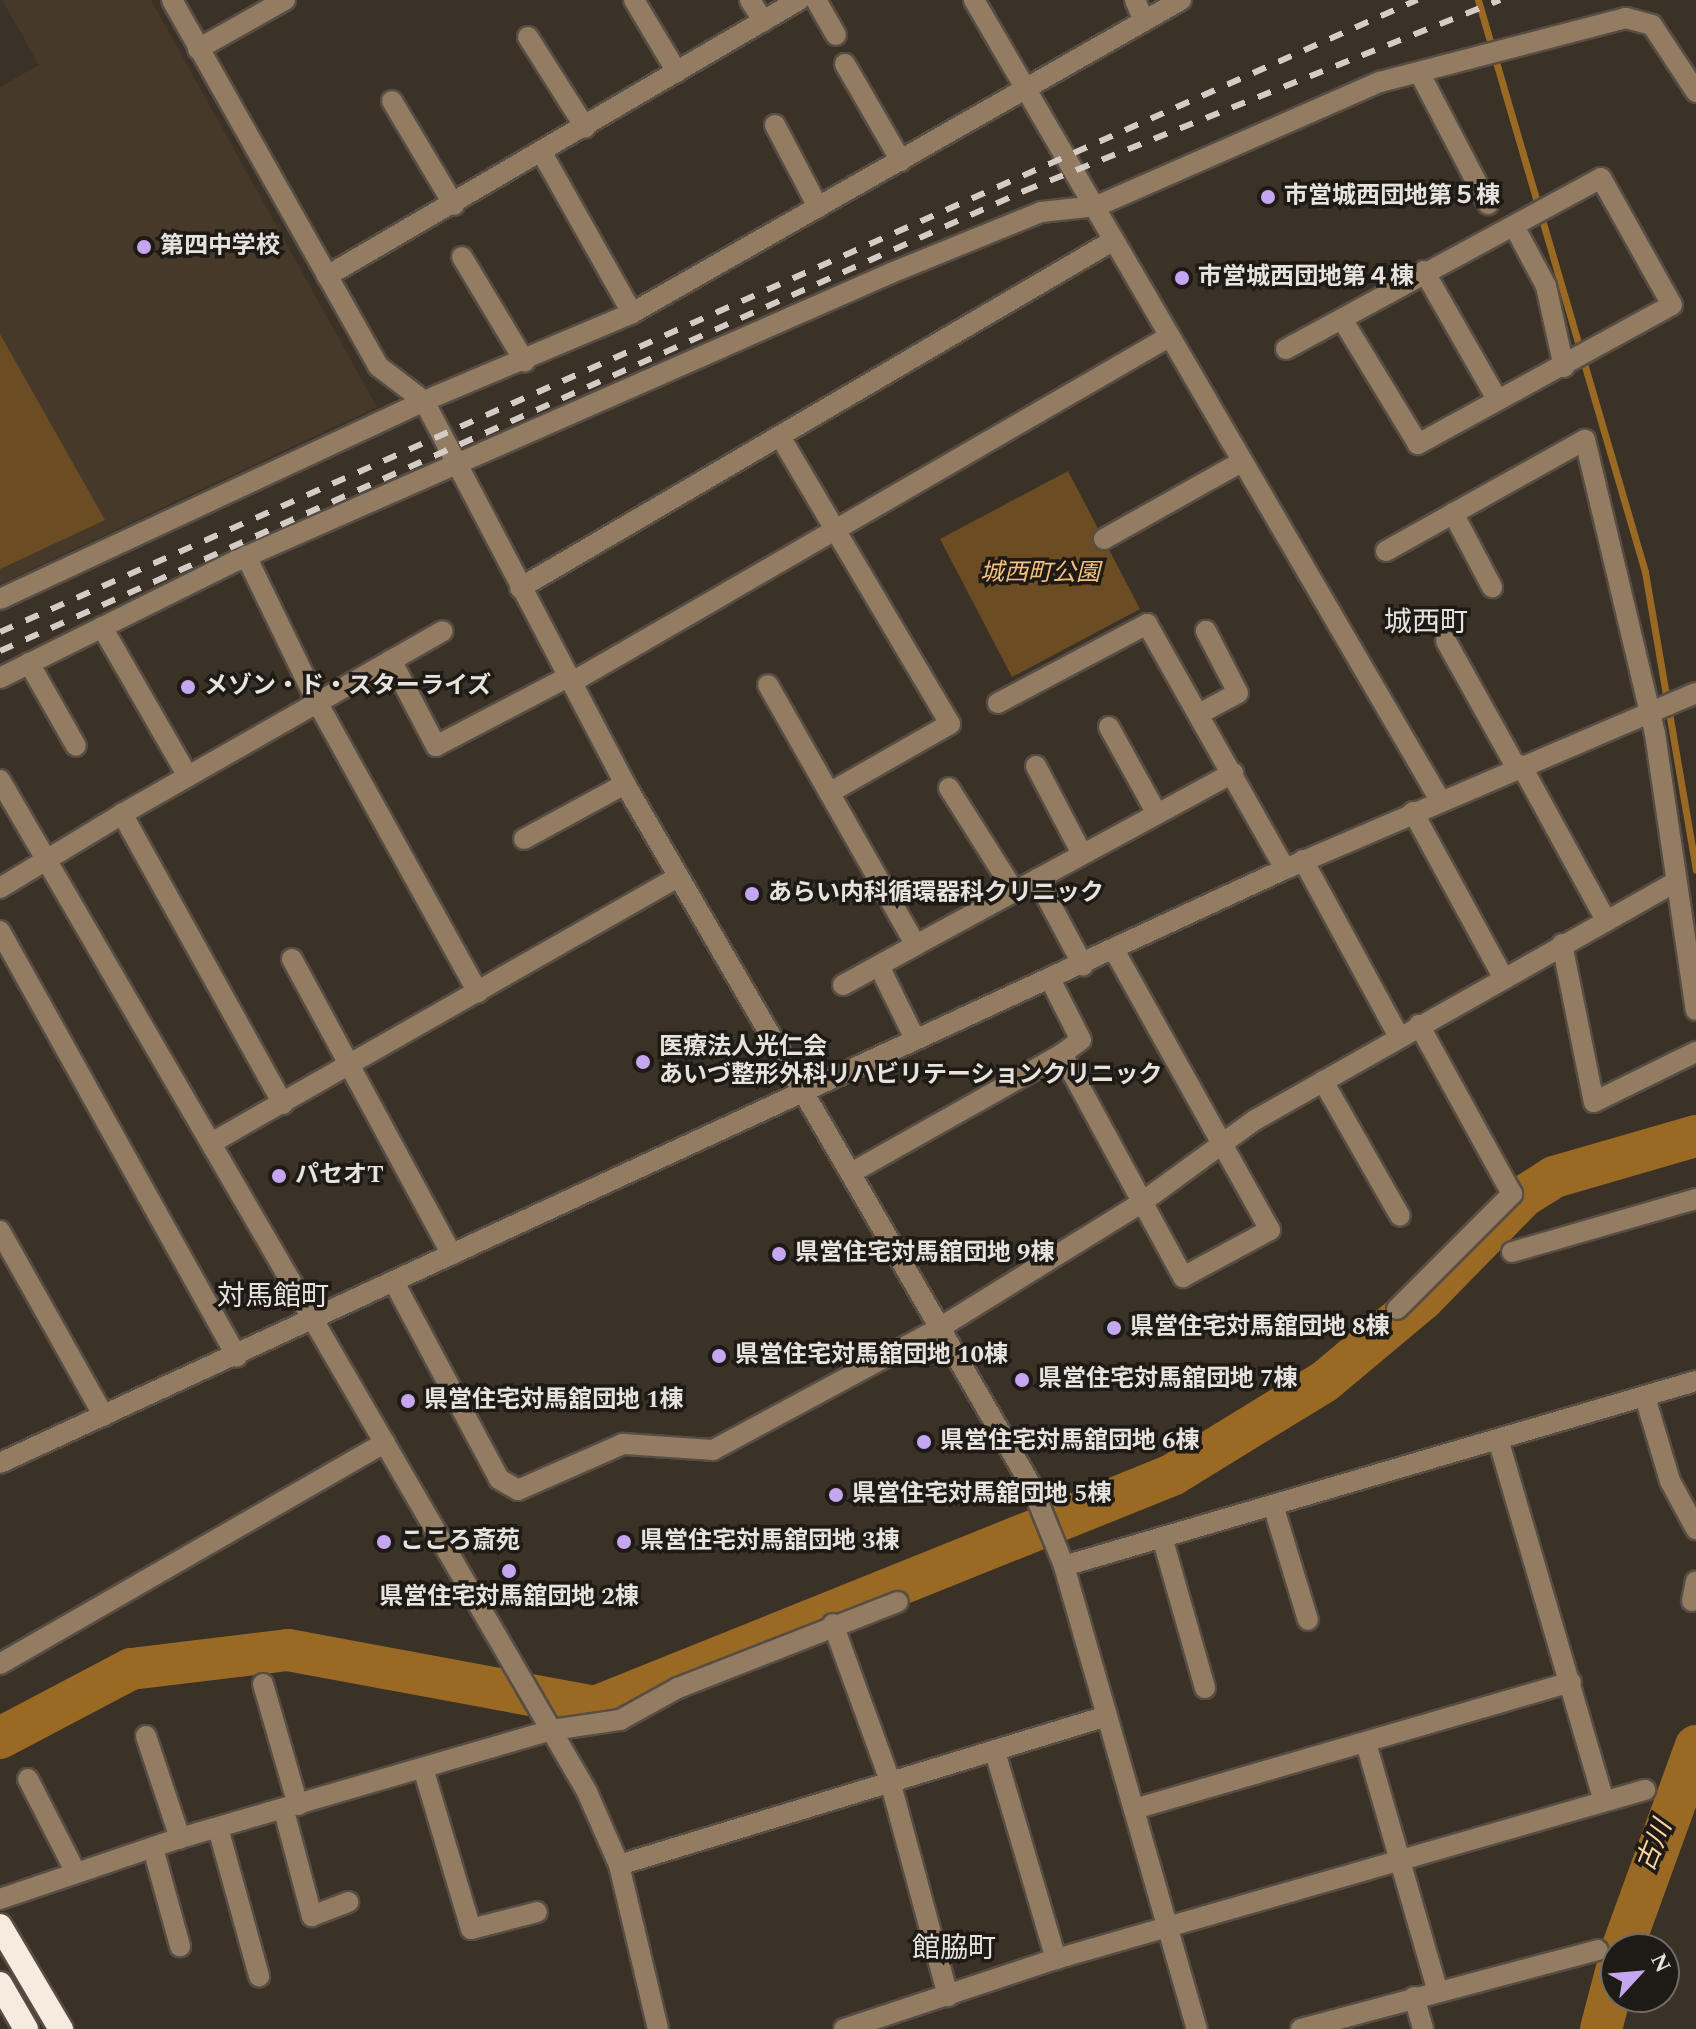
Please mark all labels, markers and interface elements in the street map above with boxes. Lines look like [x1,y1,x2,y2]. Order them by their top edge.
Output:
place label: 市営城西団地第５棟 [1284,183,1500,211]
marker: 市営城西団地第５棟 [1259,188,1277,206]
place label: 第四中学校 [160,233,280,261]
marker: 第四中学校 [135,238,153,256]
place label: 市営城西団地第４棟 [1198,264,1414,292]
marker: 市営城西団地第４棟 [1173,269,1191,287]
park label: 城西町公園 [980,560,1100,588]
district label: 城西町 [1384,606,1468,640]
place label: メゾン・ド・スターライズ [204,673,492,701]
marker: メゾン・ド・スターライズ [179,678,197,696]
place label: あらい内科循環器科クリニック [768,880,1104,908]
marker: あらい内科循環器科クリニック [743,885,761,903]
place label: 医療法人光仁会 あいづ整形外科リハビリテーションクリニック [659,1034,1163,1090]
marker: 医療法人光仁会 あいづ整形外科リハビリテーションクリニック [634,1053,652,1071]
place label: パセオT [295,1162,384,1190]
marker: パセオT [270,1167,288,1185]
place label: 県営住宅対馬舘団地 9棟 [795,1240,1054,1268]
marker: 県営住宅対馬舘団地 9棟 [770,1245,788,1263]
district label: 対馬館町 [217,1280,329,1314]
place label: 県営住宅対馬舘団地 8棟 [1130,1314,1389,1342]
marker: 県営住宅対馬舘団地 8棟 [1105,1319,1123,1337]
place label: 県営住宅対馬舘団地 10棟 [735,1342,1008,1370]
marker: 県営住宅対馬舘団地 10棟 [710,1347,728,1365]
place label: 県営住宅対馬舘団地 7棟 [1038,1366,1297,1394]
marker: 県営住宅対馬舘団地 7棟 [1013,1371,1031,1389]
place label: 県営住宅対馬舘団地 1棟 [424,1387,683,1415]
marker: 県営住宅対馬舘団地 1棟 [399,1392,417,1410]
place label: 県営住宅対馬舘団地 6棟 [940,1428,1199,1456]
marker: 県営住宅対馬舘団地 6棟 [915,1433,933,1451]
place label: 県営住宅対馬舘団地 5棟 [852,1481,1111,1509]
marker: 県営住宅対馬舘団地 5棟 [827,1486,845,1504]
place label: こころ斎苑 [400,1528,520,1556]
place label: 県営住宅対馬舘団地 3棟 [640,1528,899,1556]
marker: こころ斎苑 [375,1533,393,1551]
marker: 県営住宅対馬舘団地 3棟 [615,1533,633,1551]
marker: 県営住宅対馬舘団地 2棟 [500,1562,518,1580]
place label: 県営住宅対馬舘団地 2棟 [379,1584,639,1612]
water label: 古川 [1631,1816,1679,1876]
district label: 館脇町 [912,1932,996,1966]
north arrow [1600,1933,1680,2013]
text: N [1641,1948,1679,1978]

